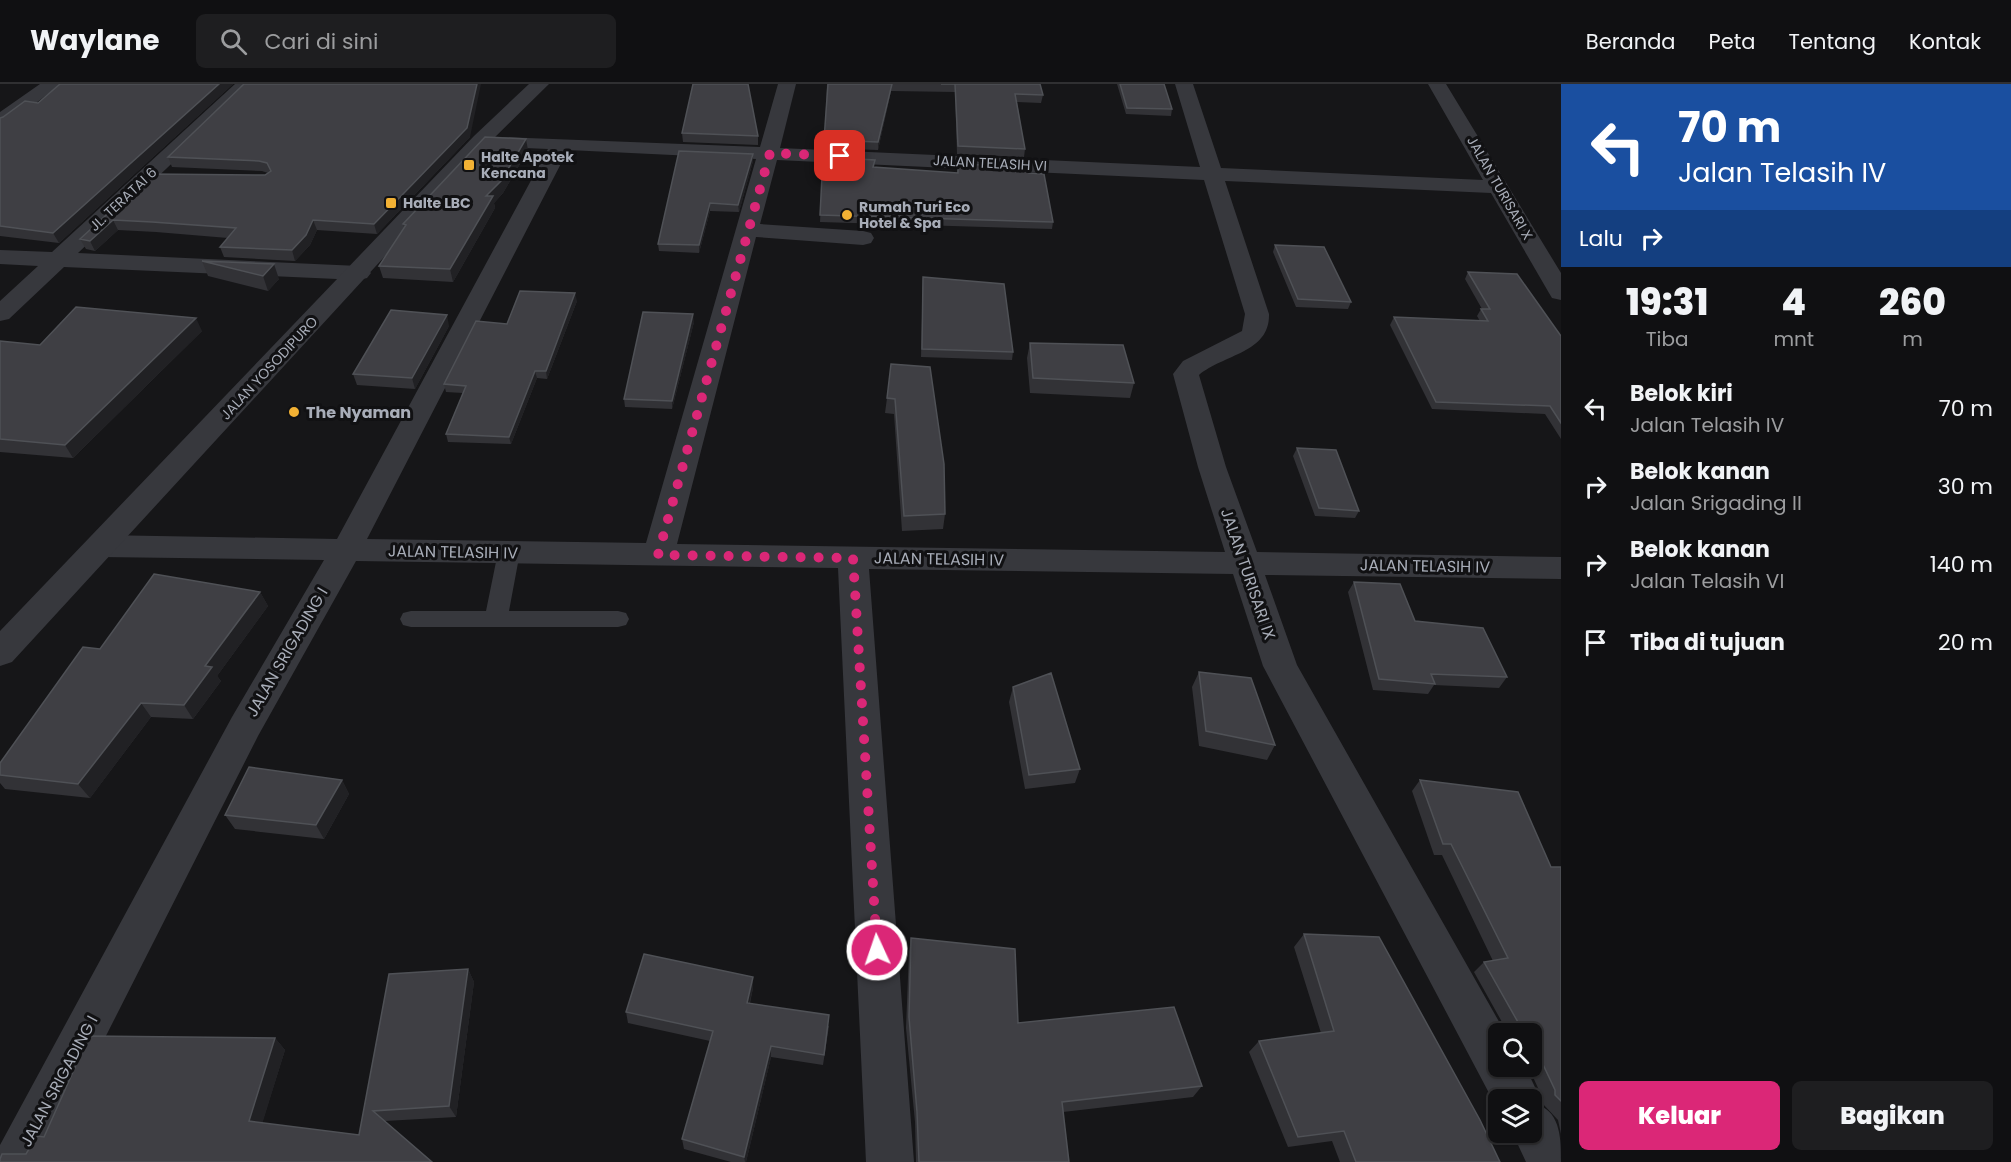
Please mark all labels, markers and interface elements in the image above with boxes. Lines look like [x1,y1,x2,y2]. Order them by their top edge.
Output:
search box [196,14,616,68]
text: Waylane [30,21,160,60]
icon: search [217,25,250,58]
text: Cari di sini [265,26,378,57]
text: Beranda [1586,27,1676,56]
text: Peta [1709,27,1756,56]
text: Tentang [1789,27,1876,56]
text: Kontak [1909,27,1981,56]
text: 70 m [1678,98,1781,157]
icon: left [1579,108,1657,186]
pin [814,130,865,181]
street label: JALAN TURISARI X [1462,132,1538,244]
icon: arrive [823,139,856,172]
place label: Halte Apotek Kencana [481,147,574,183]
street label: JALAN TELASIH VI [932,150,1048,176]
text: Jalan Telasih IV [1678,154,1886,191]
marker: Halte Apotek Kencana [462,158,476,172]
street label: JL. TERATAI 6 [85,162,161,236]
place label: Halte LBC [403,193,471,213]
marker: Halte LBC [384,196,398,210]
place label: Rumah Turi Eco Hotel & Spa [859,197,970,233]
marker: Rumah Turi Eco Hotel & Spa [840,208,854,222]
icon: right [1635,222,1668,255]
text: Lalu [1579,223,1623,254]
text: 19:31 [1626,277,1708,328]
text: 4 [1781,277,1806,328]
text: 260 [1879,277,1946,328]
street label: JALAN YOSODIPURO [216,312,322,424]
text: Tiba [1646,325,1689,353]
text: mnt [1773,325,1814,353]
text: m [1902,325,1923,353]
text: Belok kiri [1630,378,1733,409]
icon: left [1579,392,1612,425]
text: 70 m [1939,393,1993,424]
place label: The Nyaman [306,401,411,424]
marker: The Nyaman [287,405,301,419]
text: Jalan Telasih IV [1630,411,1784,439]
text: Belok kanan [1630,456,1770,487]
icon: right [1579,470,1612,503]
text: 30 m [1938,471,1993,502]
text: Jalan Srigading II [1630,489,1802,517]
street label: JALAN TURISARI IX [1215,505,1281,643]
text: Belok kanan [1630,534,1770,565]
street label: JALAN TELASIH IV [388,539,519,565]
street label: JALAN TELASIH IV [874,546,1005,572]
icon: right [1579,548,1612,581]
text: 140 m [1930,549,1993,580]
street label: JALAN TELASIH IV [1360,553,1491,579]
text: Jalan Telasih VI [1630,567,1784,595]
street label: JALAN SRIGADING I [241,583,333,721]
icon: arrive [1579,626,1612,659]
text: Tiba di tujuan [1630,627,1785,658]
text: 20 m [1938,627,1993,658]
position arrow [845,918,909,982]
street label: JALAN SRIGADING I [15,1011,103,1151]
map controls [1488,1023,1542,1143]
button: search [1488,1023,1542,1077]
button: Keluar [1579,1081,1780,1150]
button: Bagikan [1792,1081,1993,1150]
button: layers [1488,1089,1542,1143]

